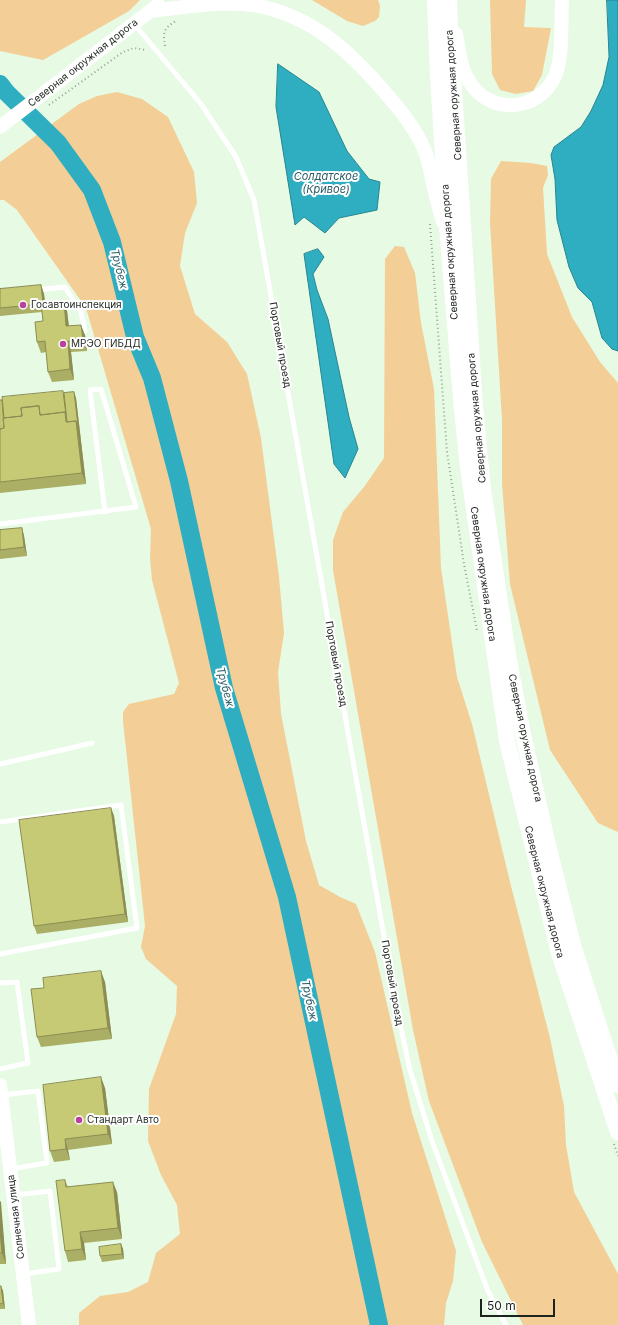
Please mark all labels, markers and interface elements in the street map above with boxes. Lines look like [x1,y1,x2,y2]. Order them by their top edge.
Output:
street label: Северная окружная дорога [26,16,140,110]
street label: Северная оружная дорога [443,29,465,161]
water label: Солдатское (Кривое) [294,170,358,196]
street label: Северная окружная дорога [439,184,461,320]
water label: Трубеж [108,248,130,290]
place label: Госавтоинспекция [31,299,122,311]
marker: Госавтоинспекция [18,300,28,310]
street label: Портовый проезд [267,301,293,389]
place label: МРЭО ГИБДД [71,338,141,350]
marker: МРЭО ГИБДД [58,339,68,349]
street label: Северная оружная дорога [465,352,489,484]
street label: Северная окружная дорога [468,506,498,642]
street label: Портовый проезд [323,620,349,708]
water label: Трубеж [213,666,237,708]
street label: Северная оружная дорога [506,673,544,803]
street label: Северная окружная дорога [522,825,566,959]
street label: Портовый проезд [379,939,405,1027]
water label: Трубеж [298,979,320,1021]
place label: Стандарт Авто [87,1114,159,1126]
marker: Стандарт Авто [74,1115,84,1125]
street label: Солнечная улица [5,1174,27,1260]
scale bar [482,1291,557,1317]
text: 50 m [487,1298,516,1313]

